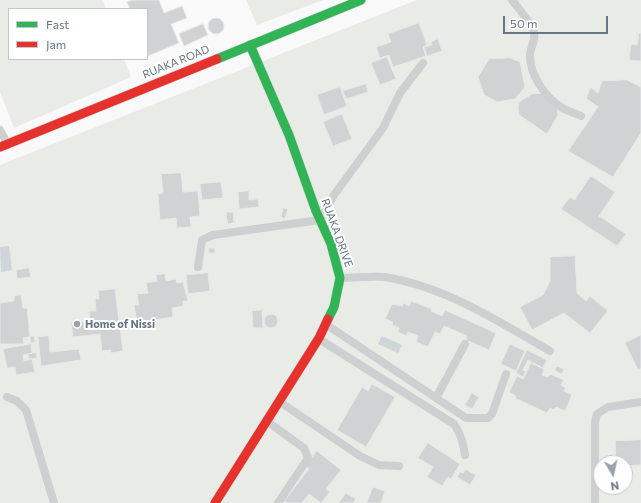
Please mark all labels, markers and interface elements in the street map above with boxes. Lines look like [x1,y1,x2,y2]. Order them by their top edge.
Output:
legend [8,8,148,60]
scale bar [505,8,610,34]
text: 50 m [510,16,538,30]
text: Fast [46,17,69,31]
text: Jam [46,37,66,51]
street label: RUAKA ROAD [141,43,211,81]
street label: RUAKA DRIVE [318,197,356,269]
place label: Home of Nissi [85,317,155,331]
marker: Home of Nissi [72,319,82,329]
north arrow [593,455,633,495]
text: N [610,479,620,493]

